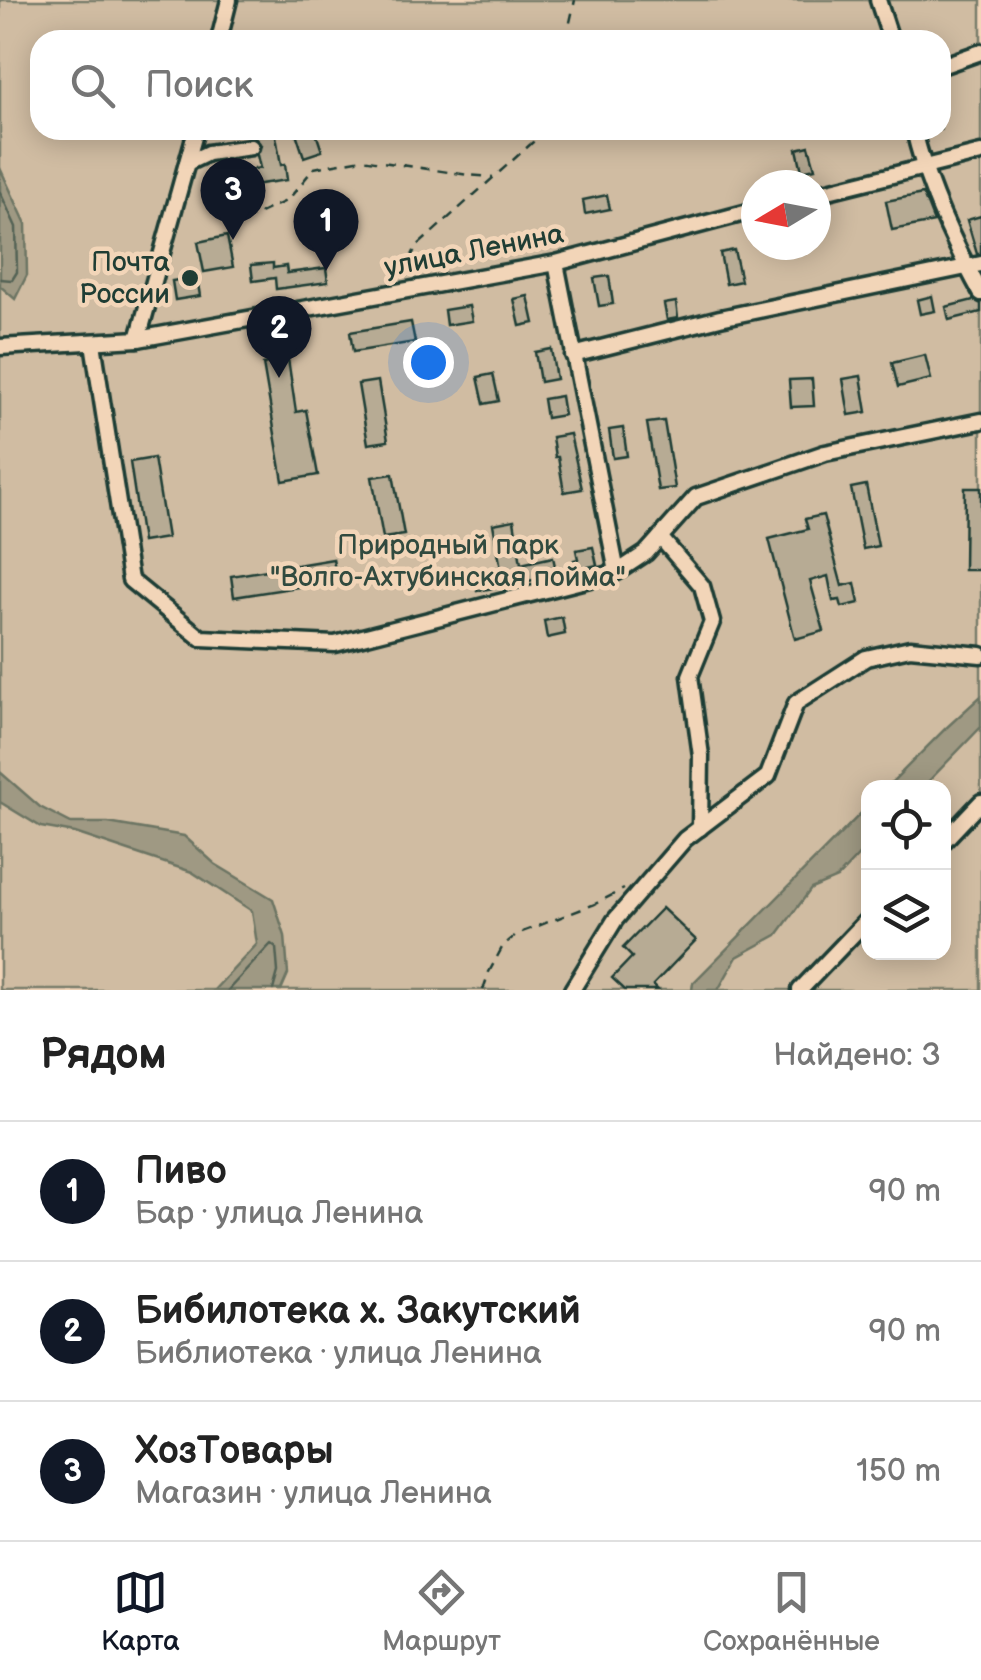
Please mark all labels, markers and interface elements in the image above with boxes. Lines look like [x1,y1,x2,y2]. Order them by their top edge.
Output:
search box [30,30,951,140]
icon: search [65,58,120,113]
text: Поиск [145,63,253,108]
pin: 3 [200,158,266,240]
north arrow [741,170,831,260]
pin: 1 [294,188,358,271]
street label: улица Ленина [381,217,567,285]
place label: Почта России [79,246,170,311]
marker: Почта России [179,267,201,289]
pin: 2 [246,296,312,378]
your location [403,337,454,388]
park label: Природный парк "Волго-Ахтубинская пойма" [270,529,626,594]
map controls [861,780,951,960]
button: locate [861,780,951,870]
button: layers [861,870,951,960]
text: Рядом [40,1030,167,1081]
text: Найдено: 3 [773,1036,941,1075]
text: Пиво [135,1149,227,1194]
text: 1 [66,1172,79,1211]
text: 90 m [869,1172,941,1211]
text: Бар · улица Ленина [135,1194,423,1233]
text: Бибилотека х. Закутский [135,1289,581,1334]
text: 2 [63,1312,82,1351]
text: 90 m [869,1312,941,1351]
text: Библиотека · улица Ленина [135,1334,542,1373]
text: ХозТовары [135,1429,334,1474]
text: 3 [63,1452,82,1491]
text: 150 m [856,1452,941,1491]
text: Магазин · улица Ленина [135,1474,492,1513]
tab: Карта [101,1565,180,1658]
tab: Маршрут [382,1565,501,1658]
tab: Сохранённые [703,1565,880,1658]

